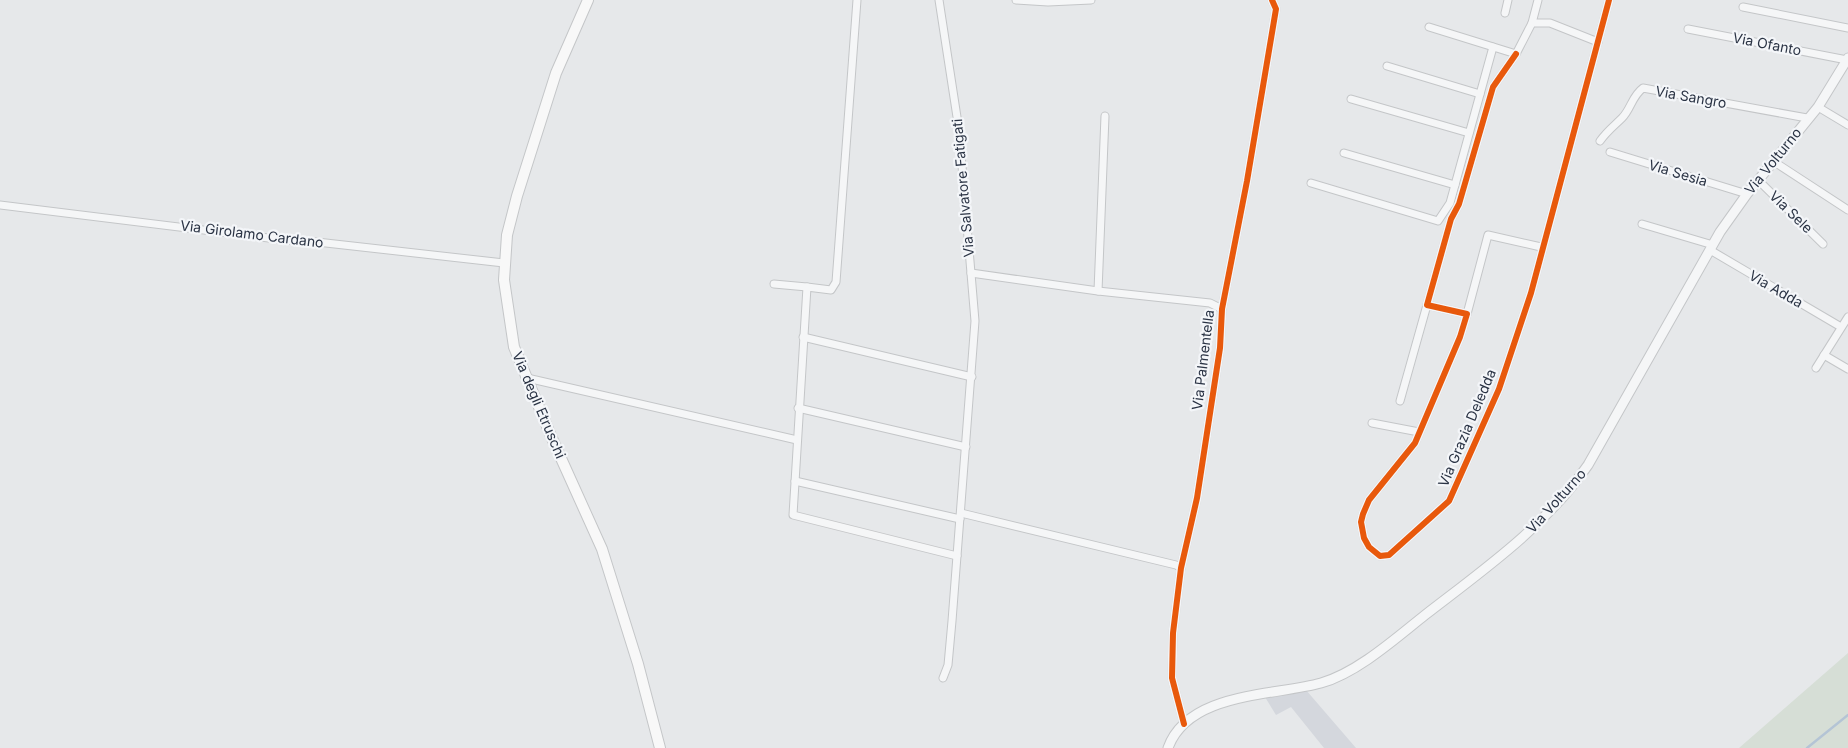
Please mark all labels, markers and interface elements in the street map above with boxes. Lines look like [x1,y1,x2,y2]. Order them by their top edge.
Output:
street label: Via Ofanto [1731,29,1803,58]
street label: Via Sangro [1654,82,1728,111]
street label: Via Salvatore Fatigati [948,118,977,258]
street label: Via Volturno [1741,124,1805,197]
street label: Via Sesia [1647,156,1710,190]
street label: Via Sele [1766,187,1817,236]
street label: Via Girolamo Cardano [179,216,325,251]
street label: Via Adda [1746,266,1806,311]
street label: Via Palmentella [1188,309,1217,411]
street label: Via degli Etruschi [509,349,570,461]
street label: Via Grazia Deledda [1434,366,1499,489]
street label: Via Volturno [1522,465,1589,536]

